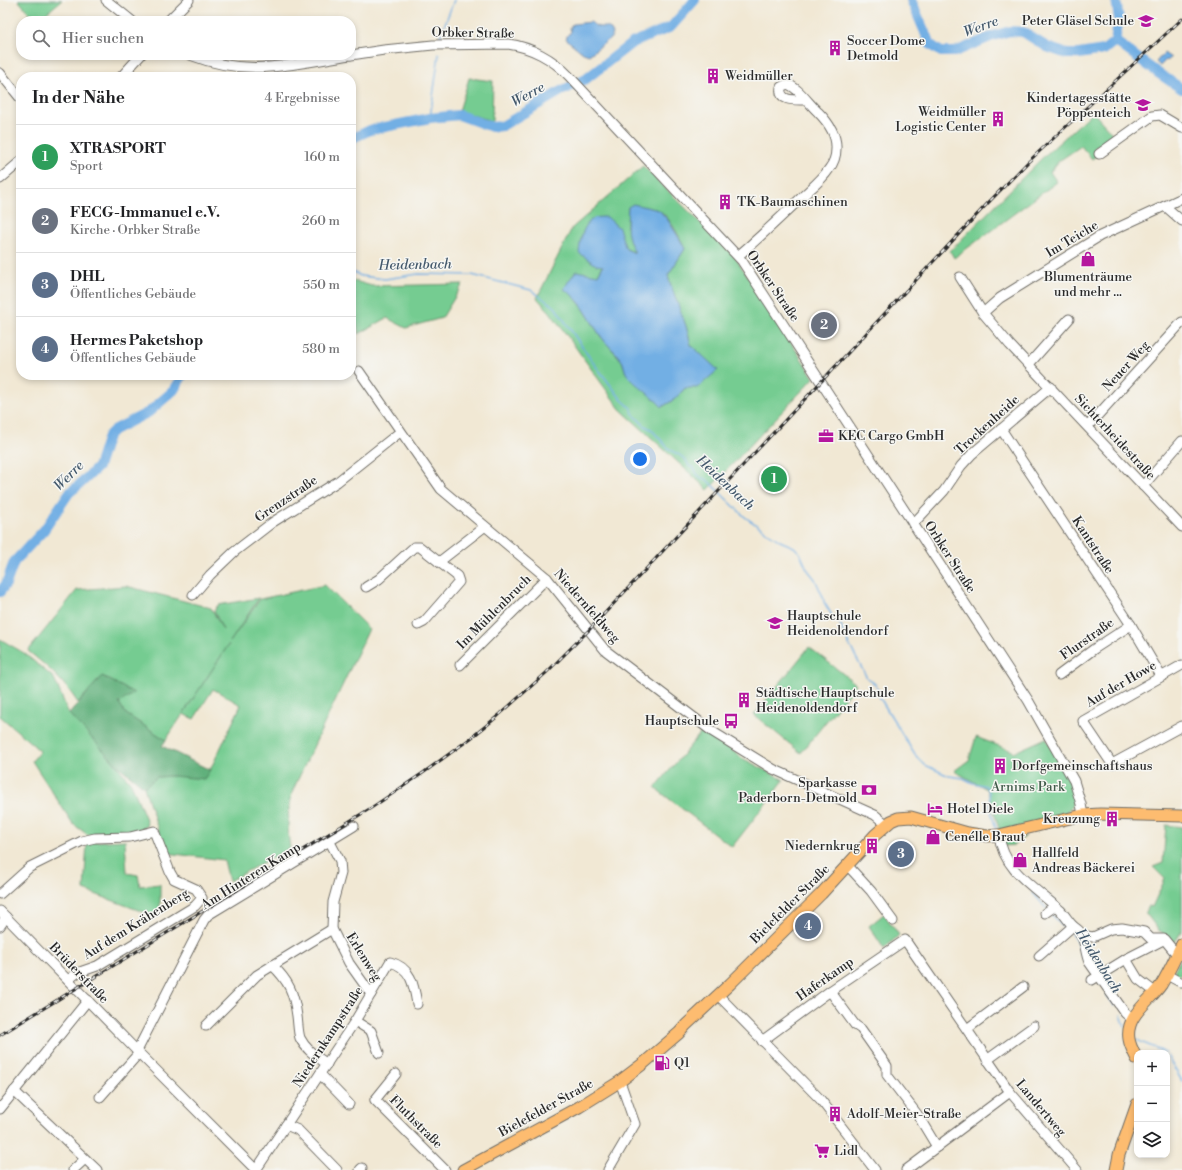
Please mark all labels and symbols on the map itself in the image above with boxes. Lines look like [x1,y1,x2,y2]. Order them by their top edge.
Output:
water label: Werre [961,12,1001,42]
school or university icon: Peter Gläsel Schule [1137,12,1155,30]
place label: Peter Gläsel Schule [1022,13,1134,29]
street label: Orbker Straße [432,24,515,42]
place label: Soccer Dome Detmold [847,33,926,64]
building icon: Soccer Dome Detmold [826,39,844,57]
building icon: Weidmüller [704,67,722,85]
place label: Weidmüller [724,68,793,84]
water label: Werre [508,78,548,111]
place label: Kindertagesstätte Pöppenteich [1026,90,1131,121]
school or university icon: Kindertagesstätte Pöppenteich [1134,96,1152,114]
place label: Weidmüller Logistic Center [895,104,986,135]
building icon: Weidmüller Logistic Center [989,110,1007,128]
building icon: TK-Baumaschinen [716,193,734,211]
place label: TK-Baumaschinen [737,194,848,210]
street label: Im Teiche [1043,217,1102,261]
street label: Orbker Straße [743,247,803,325]
shop icon: Blumenträume und mehr ... [1079,250,1097,268]
water label: Heidenbach [377,255,452,275]
place label: Blumenträume und mehr ... [1043,269,1133,300]
pin: 2 [811,310,837,340]
street label: Neuer Weg [1099,337,1153,395]
street label: Sichterheidestraße [1071,391,1159,484]
street label: Trockenheide [951,392,1023,458]
office icon: KEC Cargo GmbH [817,427,835,445]
place label: KEC Cargo GmbH [838,428,945,444]
your location [630,449,650,469]
water label: Heidenbach [691,451,758,515]
water label: Werre [50,457,88,495]
pin: 1 [761,464,787,494]
street label: Grenzstraße [252,472,321,526]
street label: Kantstraße [1069,513,1118,577]
street label: Orbker Straße [921,518,979,596]
street label: Niedernfeldweg [551,566,624,646]
street label: Im Mühlenbruch [453,571,535,653]
place label: Hauptschule Heidenoldendorf [787,608,889,639]
school or university icon: Hauptschule Heidenoldendorf [766,614,784,632]
street label: Flurstraße [1057,614,1117,663]
street label: Auf der Howe [1082,657,1159,711]
place label: Städtische Hauptschule Heidenoldendorf [756,685,895,716]
building icon: Städtische Hauptschule Heidenoldendorf [735,691,753,709]
bus stop icon: Hauptschule [722,712,740,730]
place label: Hauptschule [645,713,719,729]
building icon: Dorfgemeinschaftshaus [991,757,1009,775]
place label: Dorfgemeinschaftshaus [1012,758,1153,774]
place label: Sparkasse Paderborn-Detmold [738,775,858,806]
park label: Arnims Park [990,779,1066,795]
bank icon: Sparkasse Paderborn-Detmold [860,781,878,799]
hotel icon: Hotel Diele [926,800,944,818]
place label: Hotel Diele [947,801,1014,817]
building icon: Kreuzung [1103,810,1121,828]
place label: Kreuzung [1043,811,1100,827]
shop icon: Cenélle Braut [924,828,942,846]
place label: Cenélle Braut [945,829,1025,845]
building icon: Niedernkrug [863,837,881,855]
place label: Niedernkrug [785,838,860,854]
street label: Am Hinteren Kamp [197,839,304,914]
pin: 3 [888,839,914,869]
place label: Hallfeld Andreas Bäckerei [1031,845,1135,876]
shop icon: Hallfeld Andreas Bäckerei [1011,851,1029,869]
street label: Bielefelder Straße [746,861,833,948]
street label: Auf dem Krähenberg [79,885,192,964]
pin: 4 [795,911,821,941]
water label: Heidenbach [1070,924,1125,997]
street label: Erlenweg [343,930,385,985]
street label: Brüderstraße [45,938,112,1007]
street label: Haferkamp [793,953,857,1005]
street label: Niedernkampstraße [289,983,367,1090]
fuel station icon: Q1 [653,1054,671,1072]
place label: Q1 [674,1055,690,1071]
street label: Bielefelder Straße [495,1075,596,1141]
street label: Landertweg [1012,1076,1070,1140]
street label: Fluthstraße [386,1092,446,1152]
building icon: Adolf-Meier-Straße [826,1105,844,1123]
place label: Adolf-Meier-Straße [846,1106,962,1122]
supermarket icon: Lidl [813,1142,831,1160]
place label: Lidl [834,1143,858,1159]

